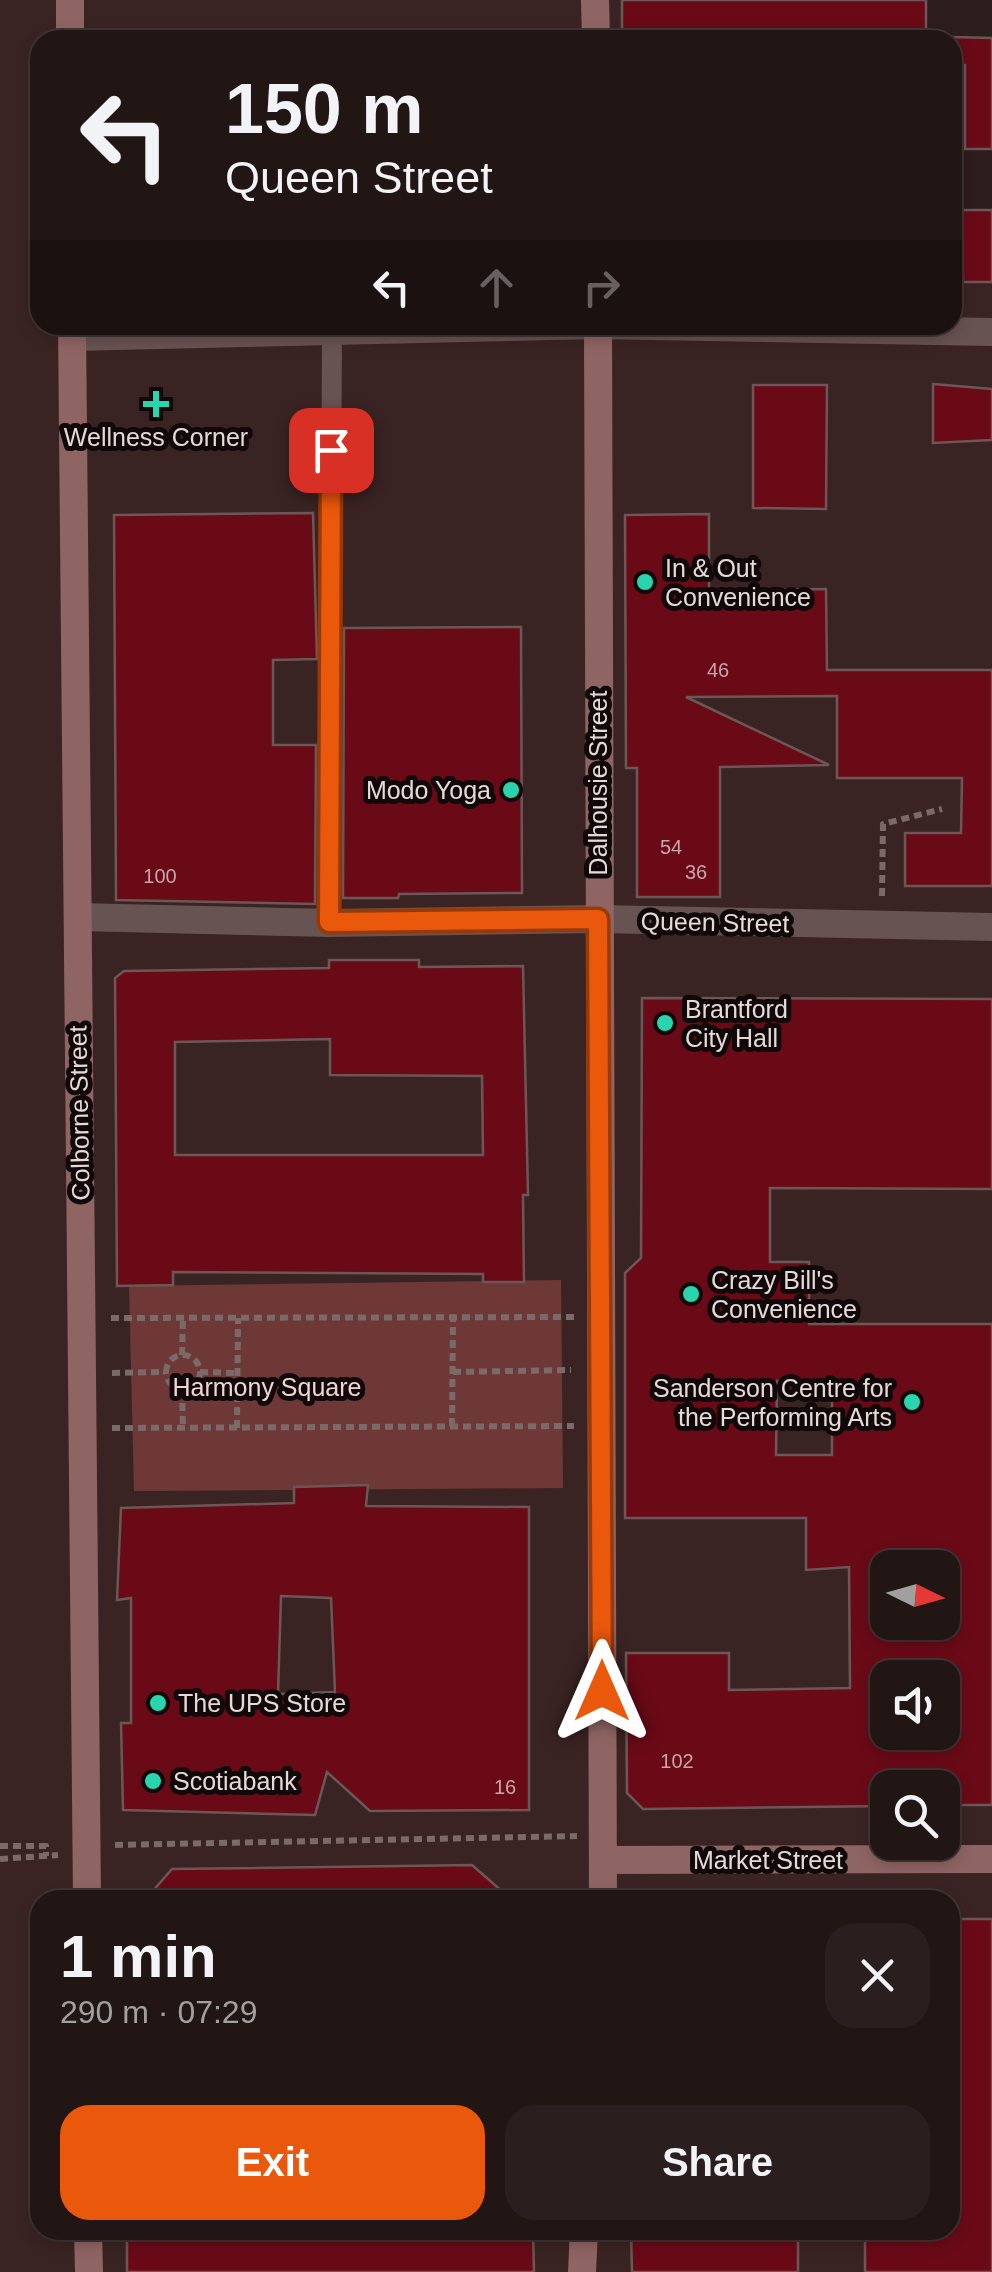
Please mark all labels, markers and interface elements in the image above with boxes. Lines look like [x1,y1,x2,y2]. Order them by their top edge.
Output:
icon: left [60,70,190,200]
text: 150 m [225,70,423,148]
text: Queen Street [225,152,493,203]
icon: left [364,260,419,315]
icon: ahead [469,260,524,315]
icon: right [574,260,629,315]
marker: Wellness Corner [143,391,169,417]
pin [289,408,374,493]
place label: Wellness Corner [64,423,248,451]
icon: arrive [304,423,359,478]
place label: In & Out Convenience [665,554,811,611]
marker: In & Out Convenience [634,571,656,593]
house number: 46 [707,659,729,681]
street label: Dalhousie Street [584,691,612,875]
place label: Modo Yoga [366,776,491,804]
marker: Modo Yoga [500,779,522,801]
house number: 54 [660,836,682,858]
house number: 36 [685,861,707,883]
house number: 100 [143,865,177,887]
street label: Queen Street [640,907,790,937]
place label: Brantford City Hall [685,995,788,1052]
marker: Brantford City Hall [654,1012,676,1034]
street label: Colborne Street [63,1025,95,1201]
place label: Crazy Bill's Convenience [711,1266,857,1323]
marker: Crazy Bill's Convenience [680,1283,702,1305]
park label: Harmony Square [173,1373,361,1401]
place label: Sanderson Centre for the Performing Arts [653,1374,892,1431]
marker: Sanderson Centre for the Performing Arts [901,1391,923,1413]
north arrow [870,1550,960,1640]
map controls [870,1550,960,1860]
position arrow [550,1639,654,1743]
button: sound [870,1660,960,1750]
place label: The UPS Store [178,1689,346,1717]
marker: The UPS Store [147,1692,169,1714]
house number: 102 [660,1750,694,1772]
place label: Scotiabank [173,1767,297,1795]
marker: Scotiabank [142,1770,164,1792]
button: search [870,1770,960,1860]
house number: 16 [494,1776,516,1798]
street label: Market Street [693,1846,843,1874]
text: 1 min [60,1923,217,1990]
button: close [825,1923,930,2028]
text: 290 m · 07:29 [60,1994,257,2030]
button: Exit [60,2105,485,2220]
button: Share [505,2105,930,2220]

